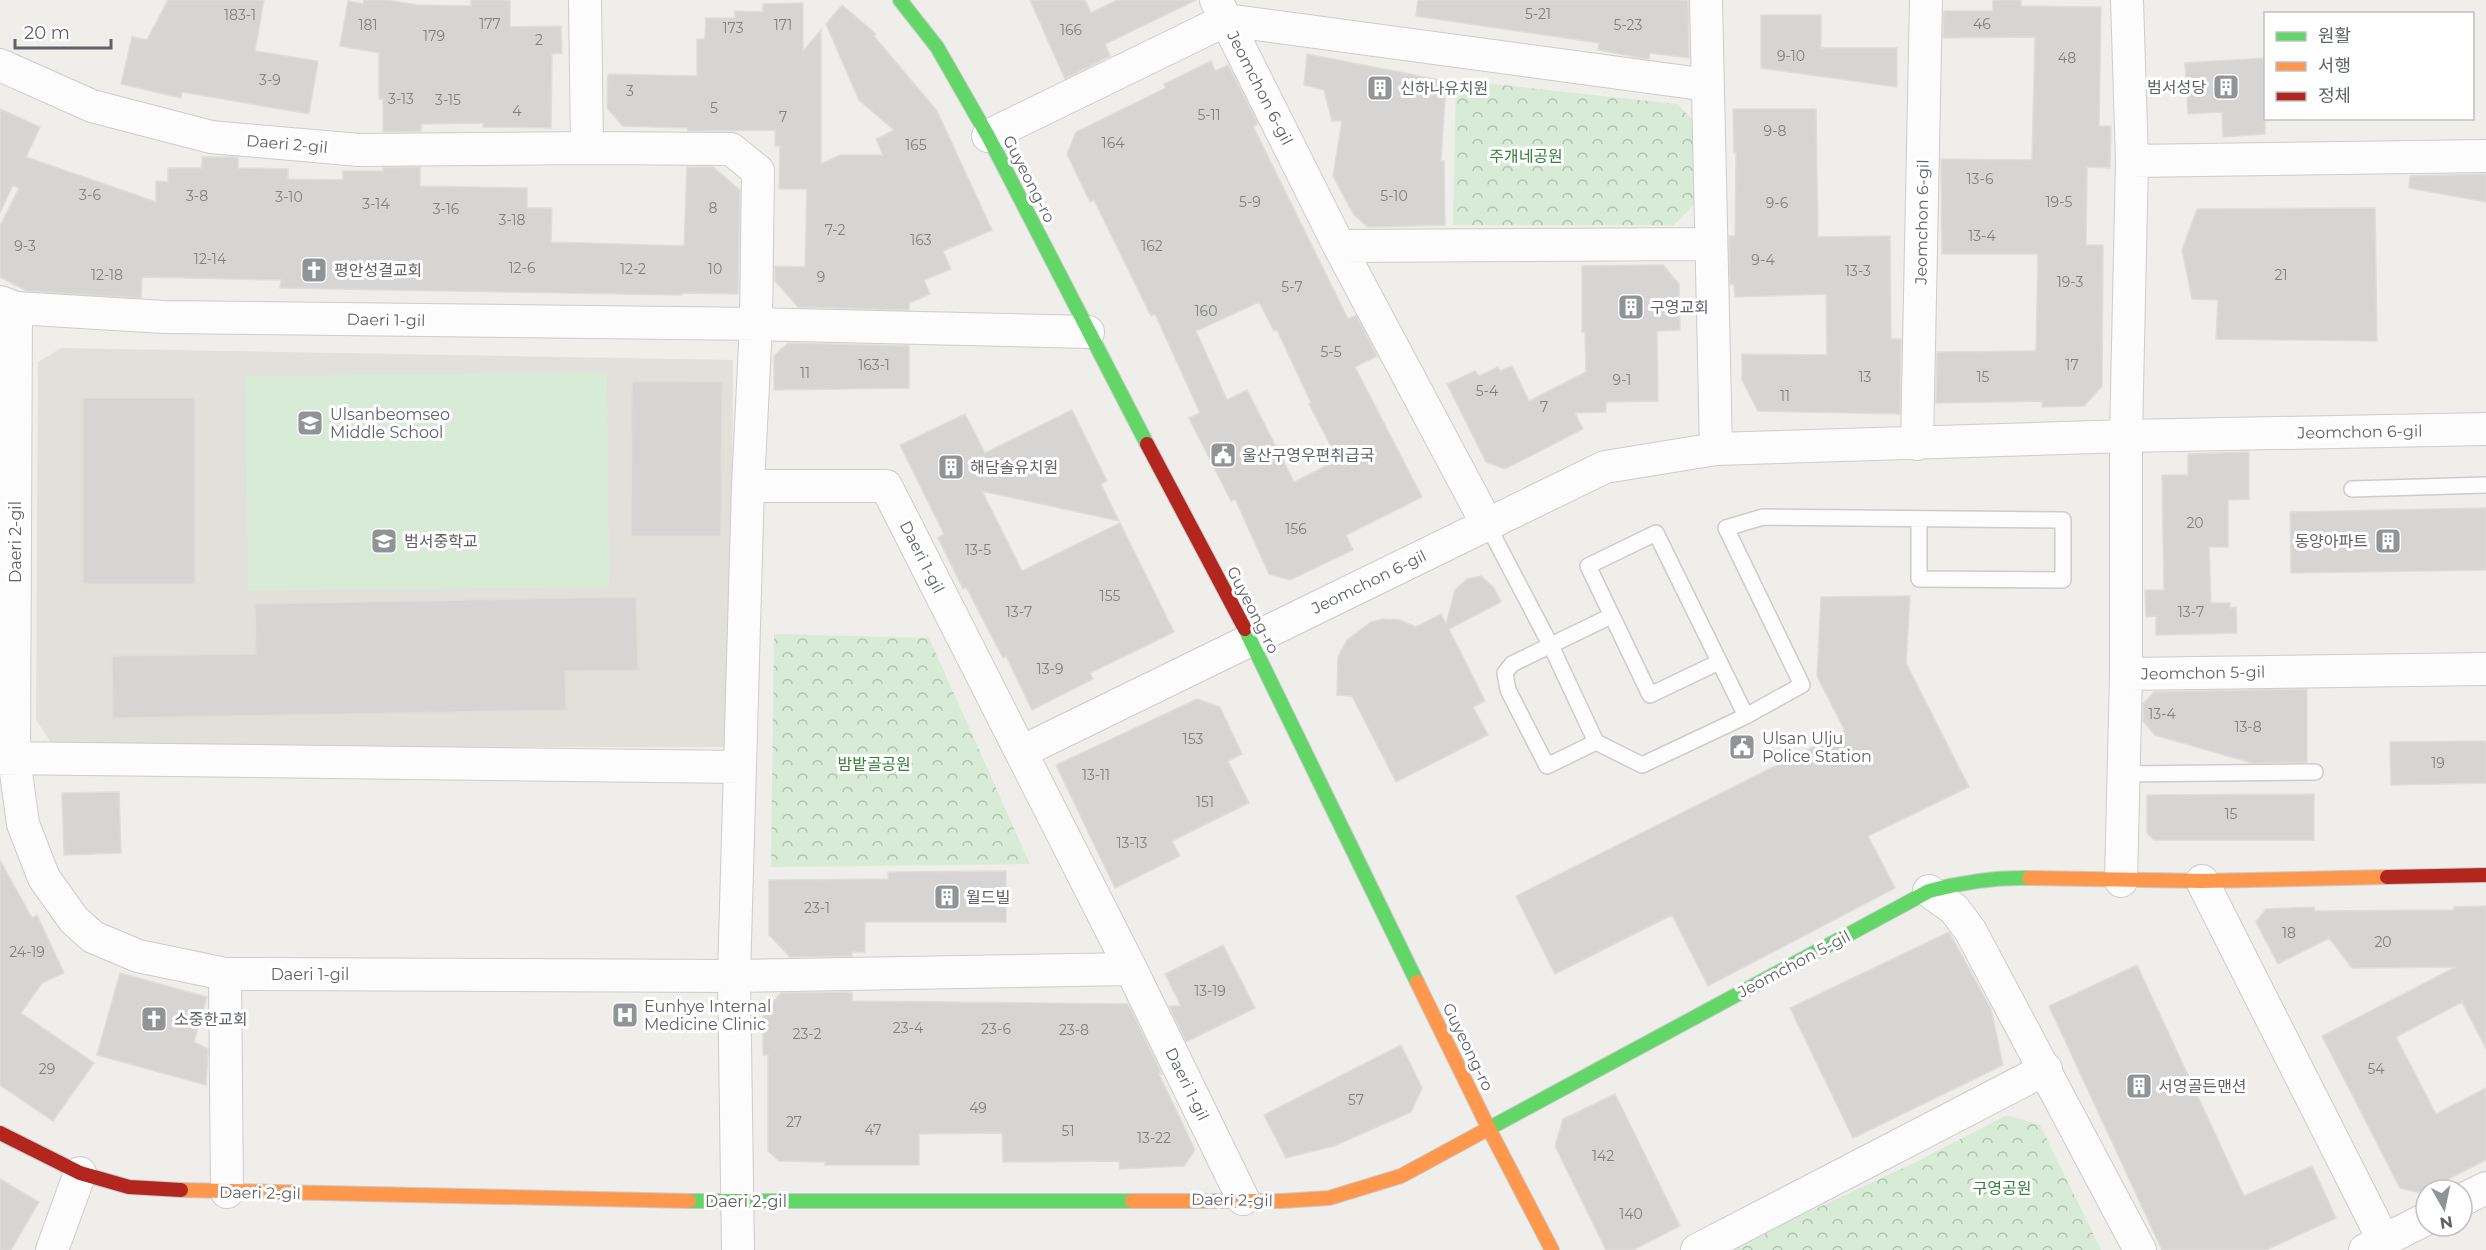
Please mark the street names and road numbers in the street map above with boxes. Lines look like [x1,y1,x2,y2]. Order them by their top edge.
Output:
street label: Jeomchon 6-gil [1223,27,1297,148]
street label: Daeri 2-gil [245,131,329,157]
street label: Guyeong-ro [999,132,1059,226]
street label: Jeomchon 6-gil [1911,159,1933,286]
street label: Daeri 1-gil [346,310,426,330]
street label: Jeomchon 6-gil [2296,421,2423,443]
street label: Daeri 2-gil [6,501,25,583]
street label: Daeri 1-gil [896,518,948,596]
street label: Jeomchon 6-gil [1308,546,1429,618]
street label: Guyeong-ro [1223,563,1283,657]
street label: Jeomchon 5-gil [2140,662,2265,684]
street label: Jeomchon 5-gil [1734,926,1853,1002]
street label: Daeri 1-gil [271,965,349,984]
street label: Guyeong-ro [1439,1000,1497,1094]
street label: Daeri 1-gil [1161,1044,1213,1124]
street label: Daeri 2-gil [219,1183,301,1203]
street label: Daeri 2-gil [1191,1190,1273,1210]
street label: Daeri 2-gil [705,1192,787,1211]

